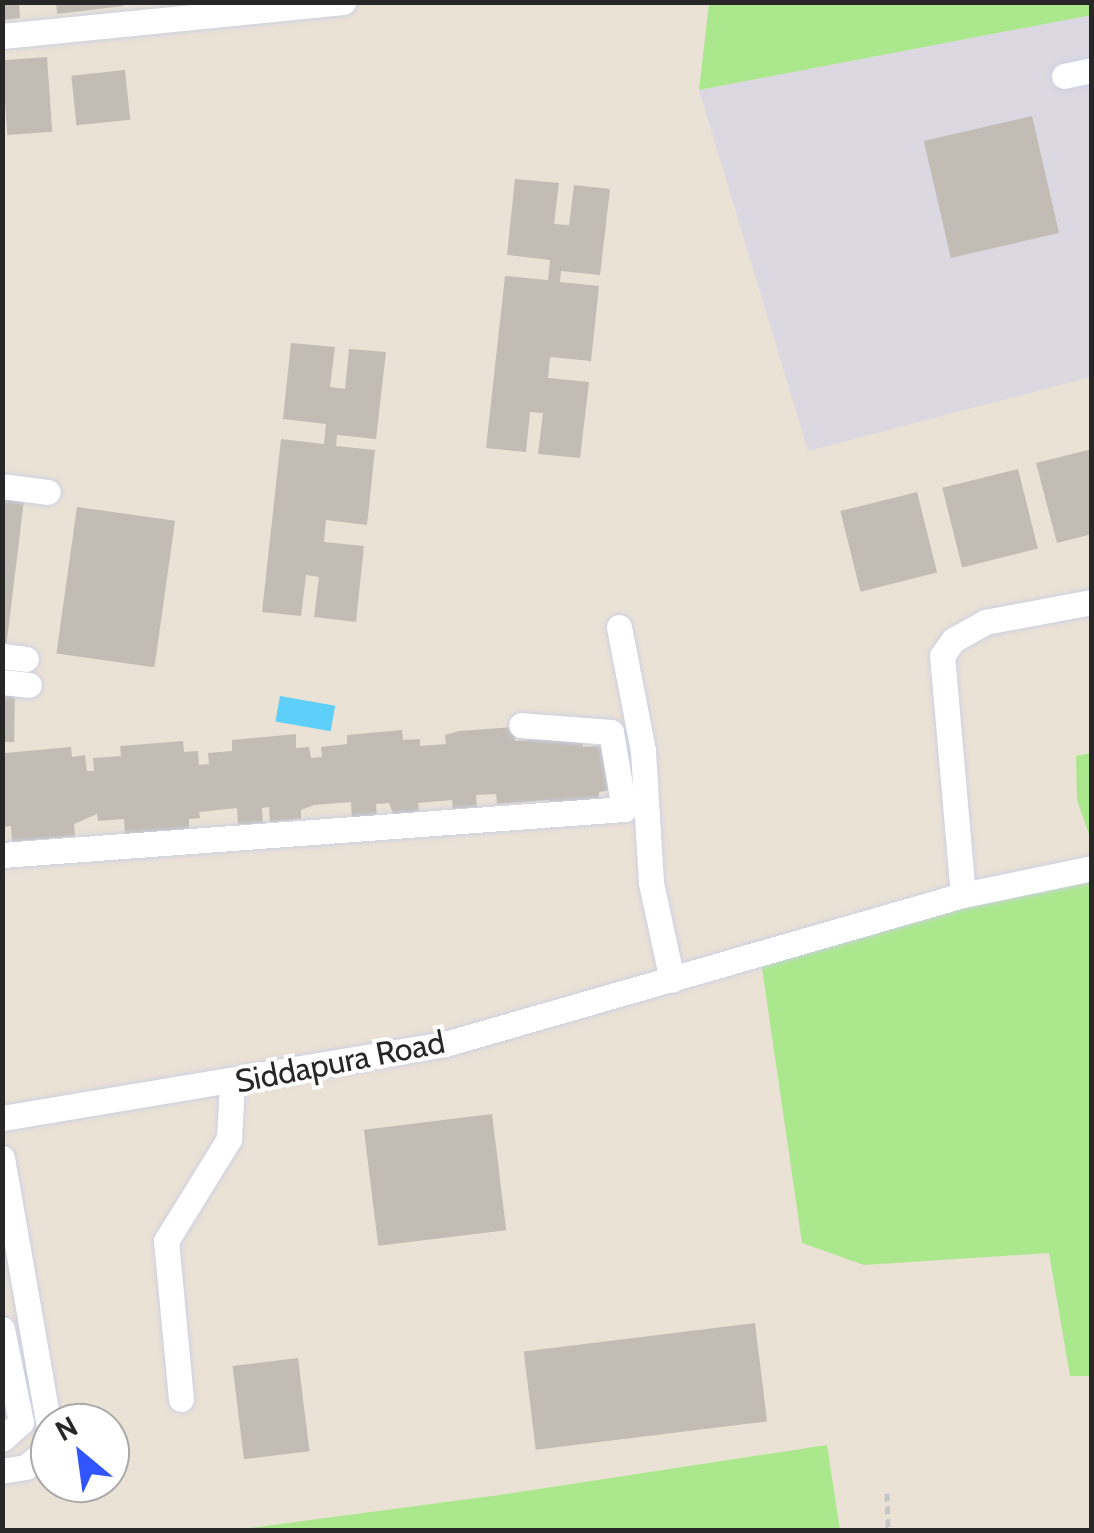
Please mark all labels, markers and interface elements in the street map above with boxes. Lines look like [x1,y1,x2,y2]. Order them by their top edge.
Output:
street label: Siddapura Road [232,1023,448,1101]
north arrow [30,1403,130,1503]
text: N [50,1409,83,1448]

